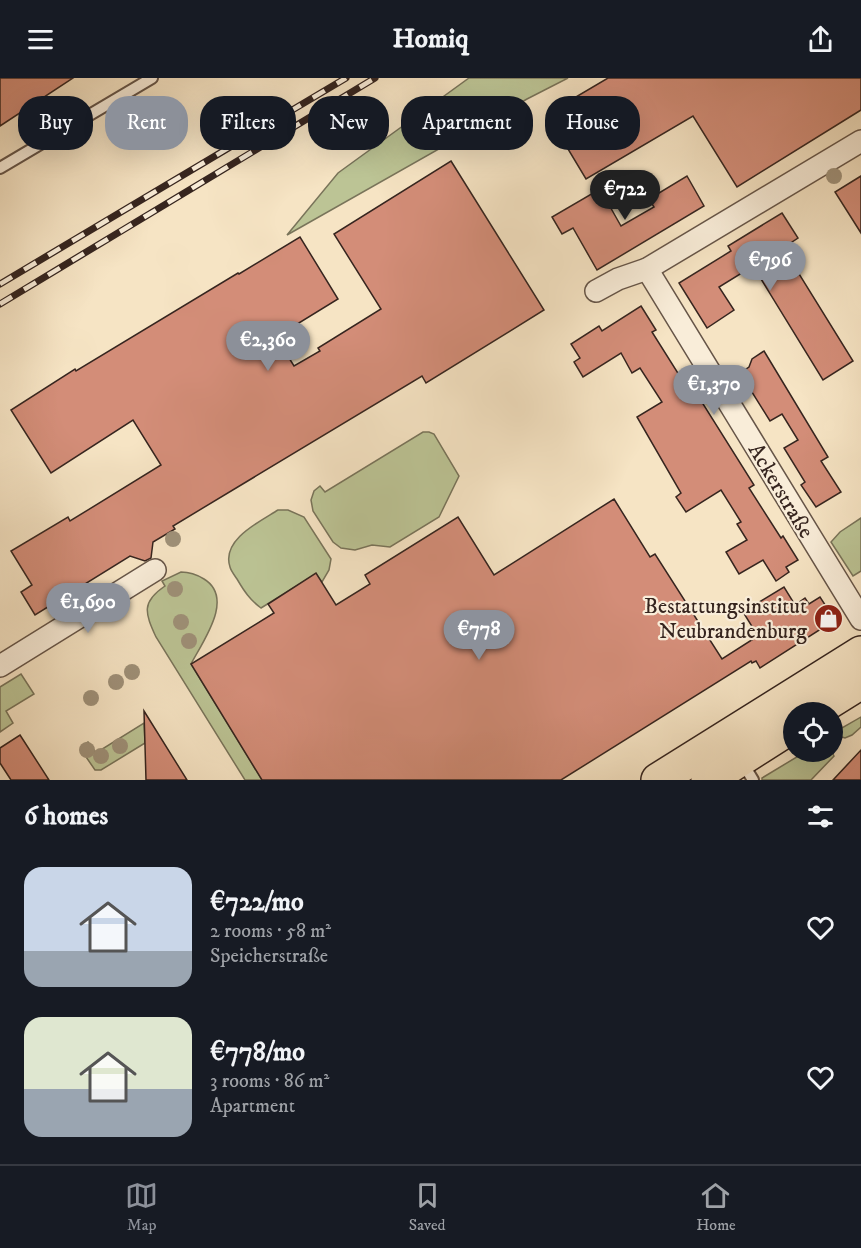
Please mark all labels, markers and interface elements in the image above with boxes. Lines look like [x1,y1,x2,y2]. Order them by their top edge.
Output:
text: Homiq [393,22,469,56]
icon: menu [24,23,57,56]
icon: share [804,23,837,56]
chip: Buy [18,96,93,150]
chip: Rent [105,96,188,150]
chip: Filters [200,96,296,150]
chip: New [308,96,389,150]
chip: Apartment [401,96,533,150]
chip: House [545,96,640,150]
pin: €722 [589,170,661,221]
text: €722 [604,177,646,202]
pin: €796 [734,241,806,292]
text: €796 [749,248,791,273]
pin: €2,360 [219,321,317,372]
text: €2,360 [240,328,296,353]
pin: €1,370 [665,365,763,416]
text: €1,370 [687,372,741,397]
street label: Ackerstraße [742,438,820,543]
pin: €1,690 [39,583,137,634]
text: €1,690 [60,590,116,615]
place label: Bestattungsinstitut Neubrandenburg [644,593,807,645]
shop icon: Bestattungsinstitut Neubrandenburg [812,602,844,634]
pin: €778 [443,610,515,661]
text: €778 [458,617,500,642]
map controls [783,702,843,762]
button: locate [783,702,843,762]
text: 6 homes [24,800,108,833]
icon: filters [804,800,837,833]
text: €722/mo [210,886,304,919]
icon: home [72,891,144,963]
icon: heart [804,911,837,944]
text: 2 rooms · 58 m² [210,919,331,944]
text: Speicherstraße [210,944,328,969]
text: €778/mo [210,1036,305,1069]
icon: home [72,1041,144,1113]
icon: heart [804,1061,837,1094]
text: 3 rooms · 86 m² [210,1069,329,1094]
text: Apartment [210,1094,295,1119]
tab: Map [125,1179,158,1235]
tab: Saved [409,1179,446,1235]
tab: Home [696,1179,736,1235]

